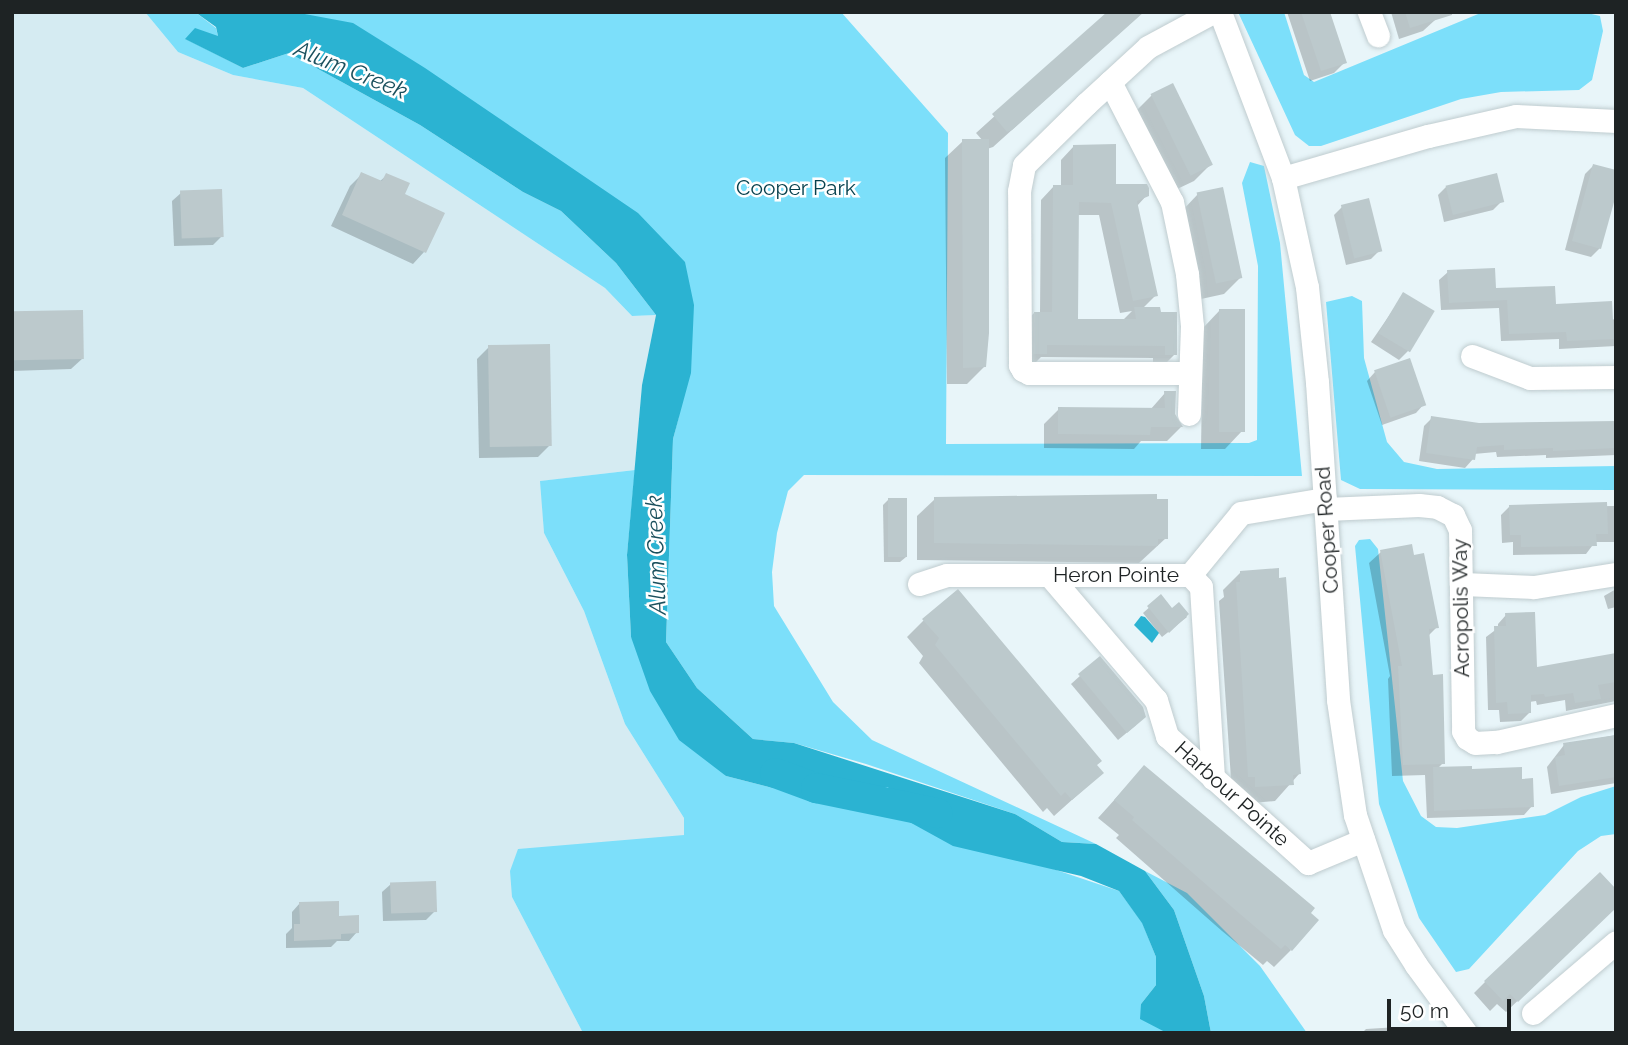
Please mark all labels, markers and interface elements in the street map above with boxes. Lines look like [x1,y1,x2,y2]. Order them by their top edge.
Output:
water label: Alum Creek [290,35,412,105]
park label: Cooper Park [736,175,856,201]
street label: Cooper Road [1310,465,1344,595]
water label: Alum Creek [640,495,672,615]
street label: Acropolis Way [1447,538,1475,678]
street label: Heron Pointe [1053,562,1179,588]
street label: Harbour Pointe [1169,736,1295,852]
scale bar [1390,986,1514,1030]
text: 50 m [1400,998,1449,1023]

